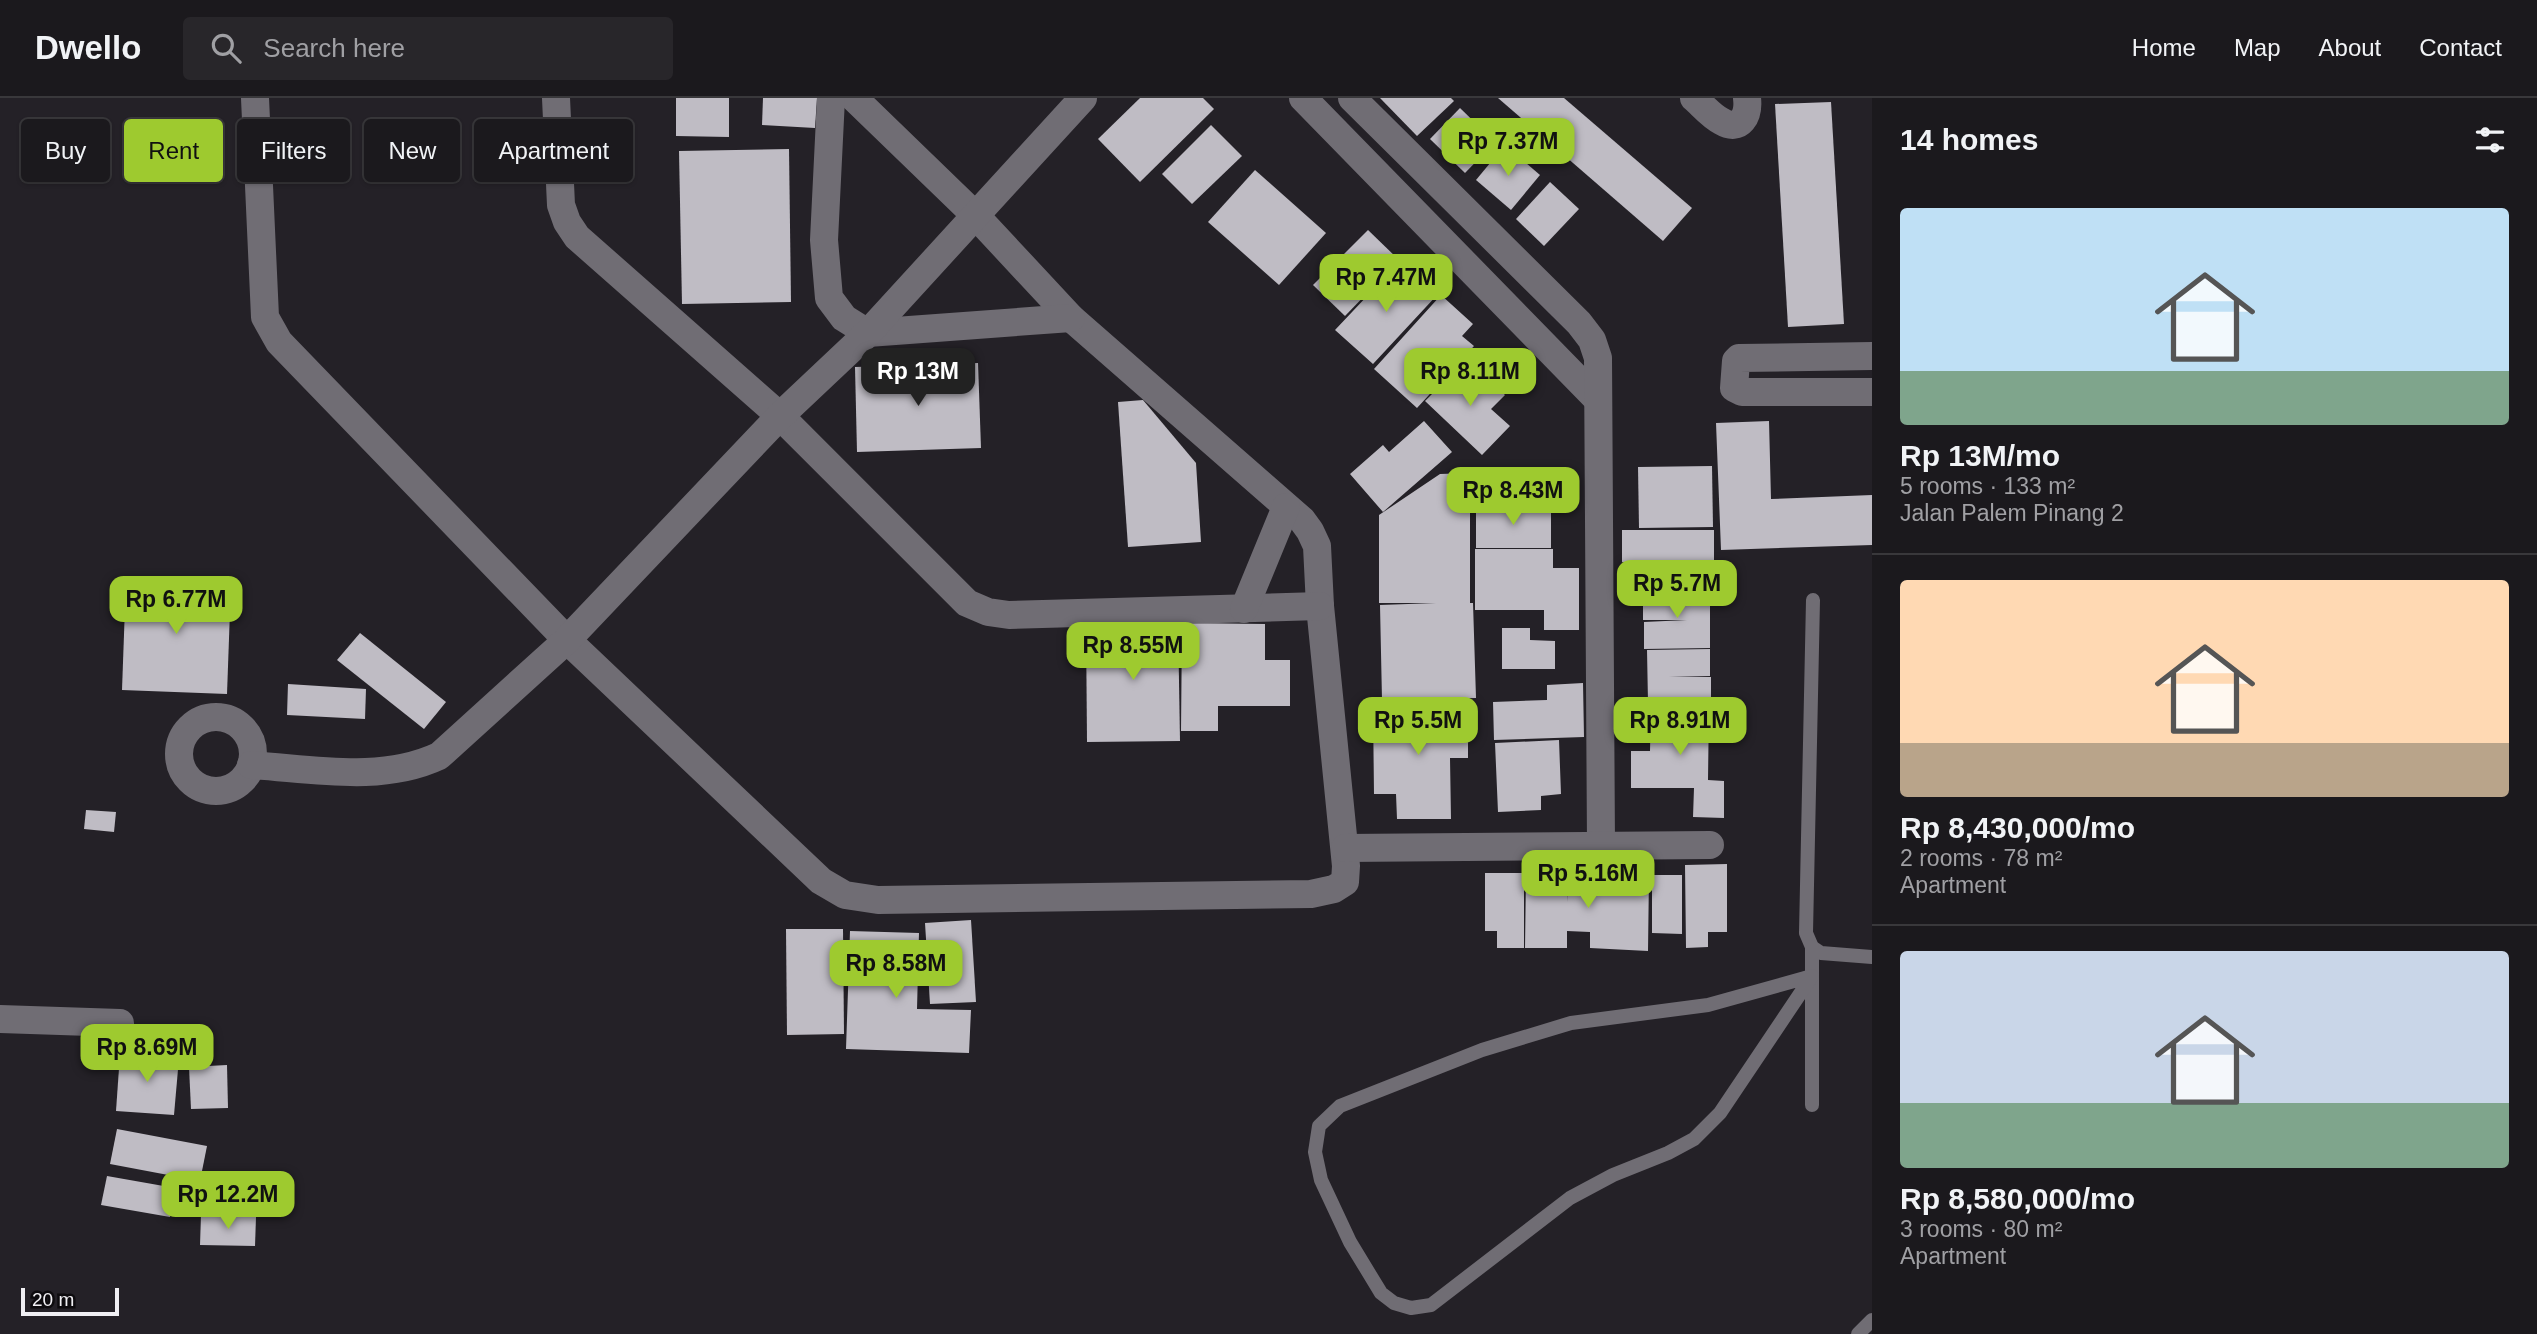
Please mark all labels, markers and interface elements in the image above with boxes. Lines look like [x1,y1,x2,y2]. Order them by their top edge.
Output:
search box [183,17,673,80]
text: Dwello [35,29,141,66]
icon: search [207,29,245,67]
text: Search here [263,33,405,63]
text: Home [2132,34,2196,61]
text: Map [2234,34,2281,61]
text: About [2319,34,2381,61]
text: Contact [2419,34,2502,61]
pin: Rp 7.37M [1436,118,1580,178]
chip: Buy [21,119,110,182]
chip: Rent [124,119,223,182]
chip: Filters [237,119,350,182]
chip: New [364,119,460,182]
chip: Apartment [474,119,633,182]
icon: filters [2471,121,2509,159]
text: 14 homes [1900,123,2038,156]
text: Rp 7.37M [1458,128,1558,154]
pin: Rp 7.47M [1314,254,1458,314]
icon: home [2142,254,2268,380]
text: Rp 7.47M [1336,264,1436,290]
pin: Rp 13M [861,348,975,408]
pin: Rp 8.11M [1398,348,1542,408]
text: Rp 13M [877,358,959,384]
text: Rp 8.11M [1420,358,1520,384]
text: Rp 13M/mo [1900,439,2060,472]
pin: Rp 8.43M [1441,468,1585,527]
text: 5 rooms · 133 m² [1900,473,2075,499]
text: Rp 8.43M [1463,477,1563,503]
text: Jalan Palem Pinang 2 [1900,500,2124,526]
pin: Rp 5.7M [1612,560,1742,620]
text: Rp 5.7M [1633,570,1721,596]
pin: Rp 6.77M [104,576,248,636]
text: Rp 6.77M [126,586,226,612]
pin: Rp 8.55M [1061,622,1205,682]
icon: home [2142,626,2268,752]
text: Rp 8.55M [1083,632,1183,658]
pin: Rp 5.5M [1353,698,1483,757]
pin: Rp 8.91M [1608,698,1752,757]
text: Rp 5.5M [1374,707,1462,733]
text: Rp 8.91M [1630,707,1730,733]
text: Rp 8,430,000/mo [1900,811,2135,844]
text: 2 rooms · 78 m² [1900,845,2062,871]
pin: Rp 5.16M [1516,850,1660,910]
text: Rp 5.16M [1538,860,1638,886]
text: Apartment [1900,872,2006,898]
pin: Rp 8.58M [824,940,968,1000]
text: Rp 8.58M [846,950,946,976]
icon: home [2142,997,2268,1123]
pin: Rp 8.69M [75,1024,219,1084]
text: Rp 8.69M [97,1034,197,1060]
pin: Rp 12.2M [156,1172,300,1231]
text: Rp 12.2M [178,1181,278,1207]
text: Rp 8,580,000/mo [1900,1182,2135,1215]
text: 3 rooms · 80 m² [1900,1216,2062,1242]
text: Apartment [1900,1243,2006,1269]
scale bar [21,1285,119,1317]
text: 20 m [32,1289,74,1310]

